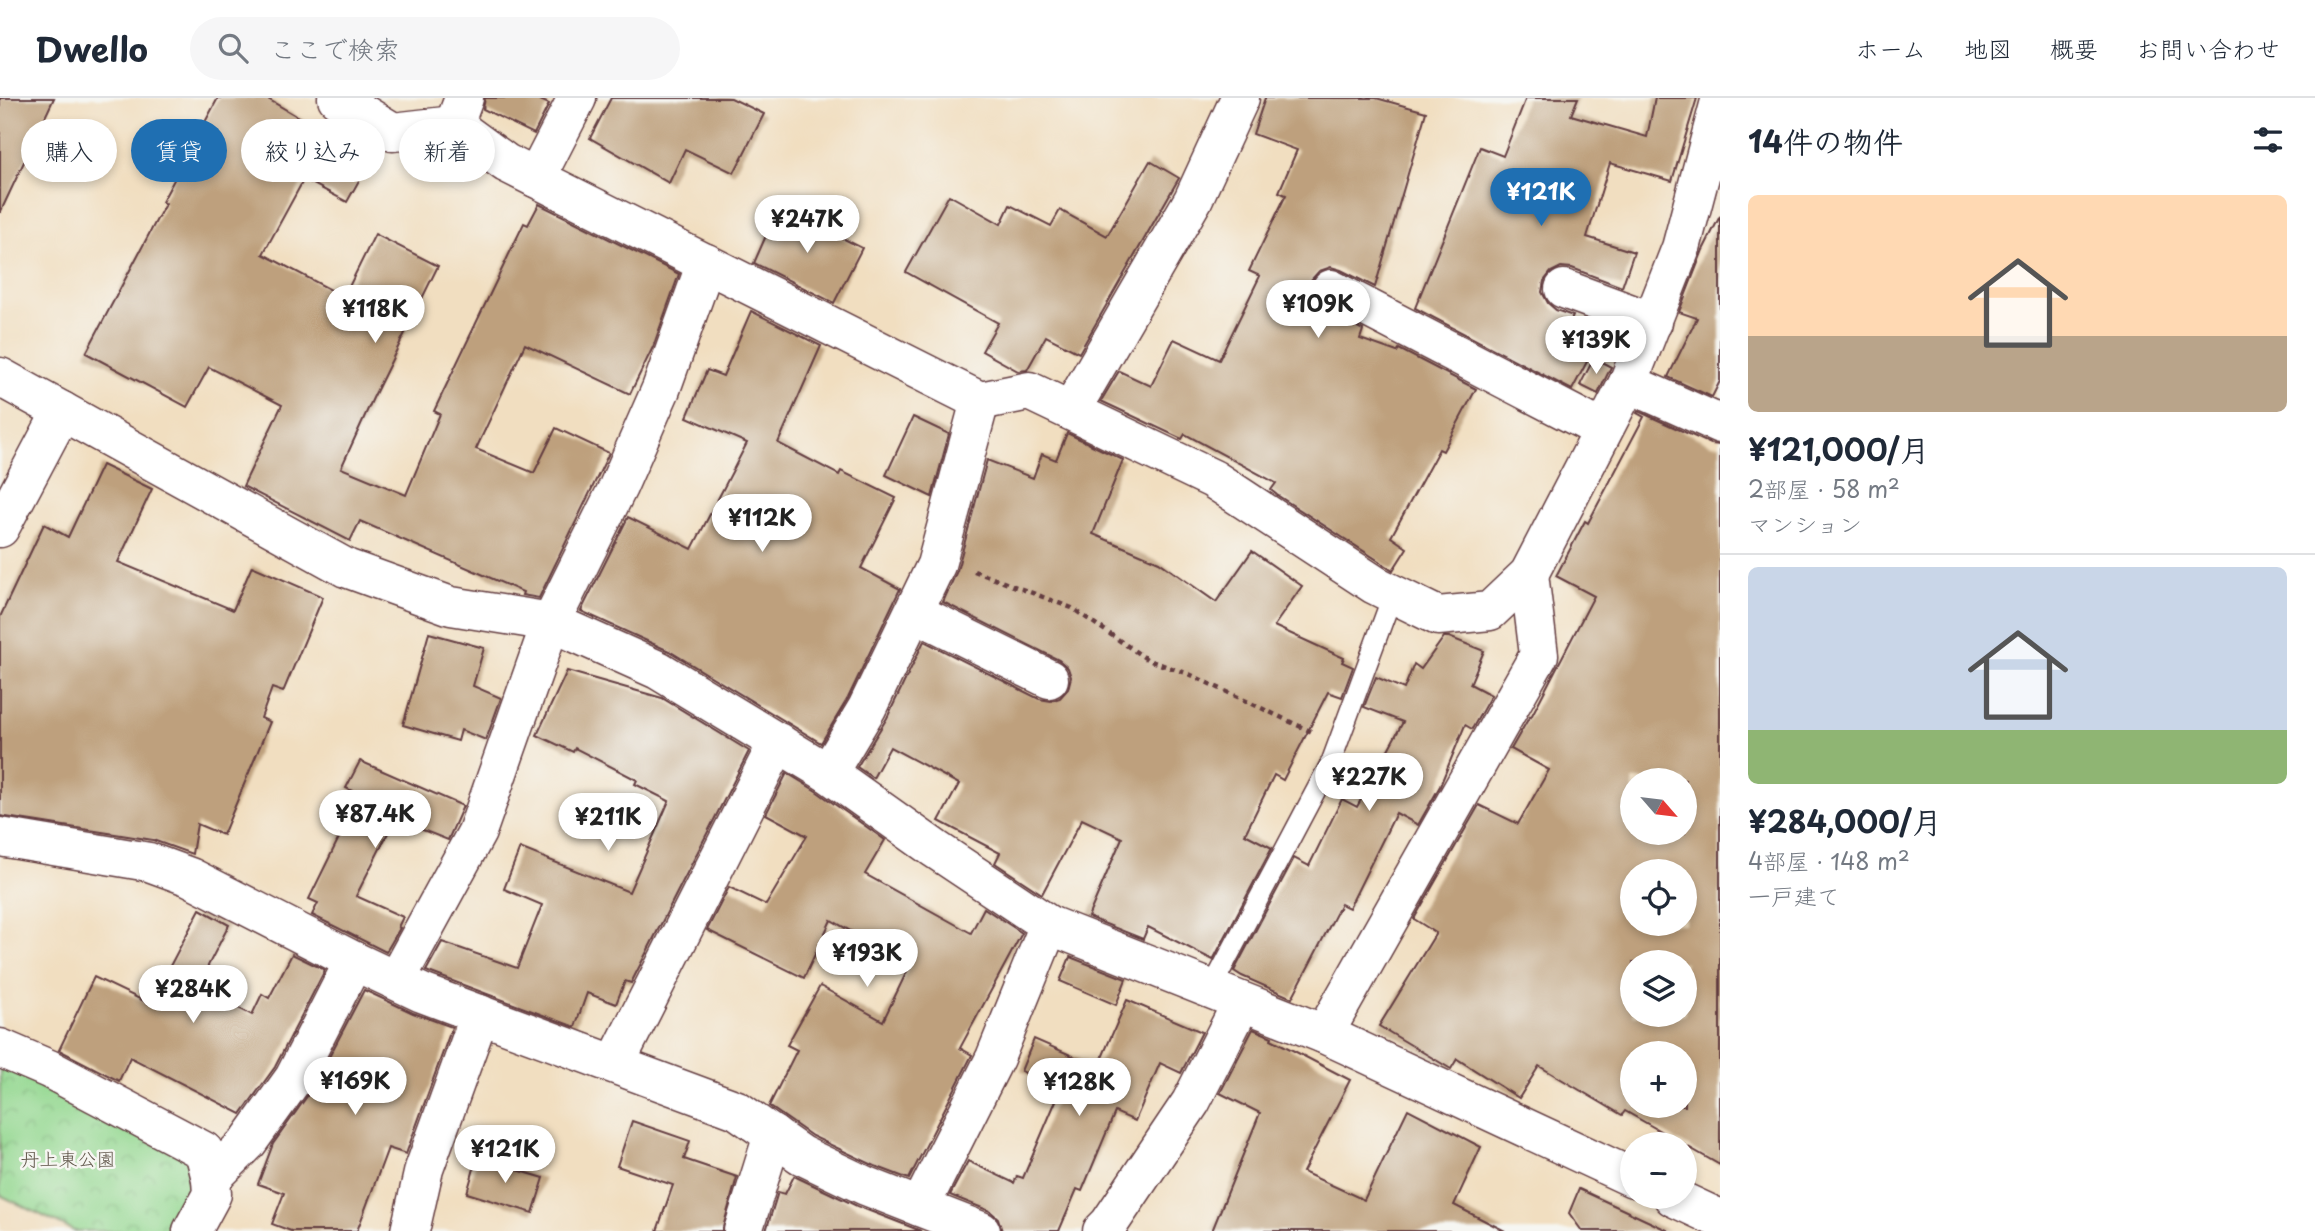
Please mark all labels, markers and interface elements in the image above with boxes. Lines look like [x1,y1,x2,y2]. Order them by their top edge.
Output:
search box [190,17,680,80]
text: Dwello [35,23,148,73]
icon: search [214,29,252,67]
text: ここで検索 [270,29,400,68]
text: ホーム [1855,30,1926,66]
text: 地図 [1964,30,2012,66]
text: 概要 [2050,30,2098,66]
text: お問い合わせ [2136,30,2280,66]
text: 14件の物件 [1748,118,1903,163]
chip: 購入 [21,119,117,182]
chip: 賃貸 [131,119,227,182]
chip: 絞り込み [241,119,385,182]
chip: 新着 [399,119,495,182]
icon: filters [2249,121,2287,159]
pin: ¥121K [1492,169,1590,228]
text: ¥121K [1506,173,1576,208]
pin: ¥247K [758,195,856,255]
text: ¥247K [770,200,844,235]
icon: home [1955,240,2081,366]
pin: ¥109K [1269,280,1367,340]
text: ¥109K [1282,285,1354,320]
pin: ¥118K [326,286,424,345]
text: ¥118K [342,290,408,325]
pin: ¥139K [1547,316,1645,376]
text: ¥139K [1561,321,1631,356]
text: ¥121,000/月 [1748,426,1929,471]
text: 2部屋 · 58 m² [1748,471,1900,506]
pin: ¥112K [713,494,811,554]
text: ¥112K [728,499,796,534]
text: マンション [1748,506,1862,541]
icon: home [1955,612,2081,738]
pin: ¥227K [1320,754,1418,813]
text: ¥227K [1331,758,1407,793]
north arrow [1620,768,1698,845]
map controls [1620,768,1697,1209]
pin: ¥87.4K [318,790,432,850]
pin: ¥211K [559,794,657,853]
text: ¥87.4K [335,795,415,830]
text: ¥211K [574,798,642,833]
text: ¥284,000/月 [1748,798,1942,843]
text: 4部屋 · 148 m² [1748,843,1910,878]
button: locate [1620,859,1697,936]
text: 一戸建て [1748,878,1840,913]
pin: ¥193K [818,930,916,989]
text: ¥193K [832,934,902,969]
button: layers [1620,950,1697,1027]
pin: ¥284K [144,965,242,1025]
text: ¥284K [155,970,231,1005]
button: + [1620,1041,1697,1118]
pin: ¥169K [306,1058,404,1117]
pin: ¥128K [1030,1058,1128,1118]
text: ¥169K [320,1062,390,1097]
text: ¥128K [1043,1063,1115,1098]
pin: ¥121K [456,1126,554,1185]
text: ¥121K [470,1130,540,1165]
button: − [1620,1132,1697,1209]
park label: 丹上東公園 [20,1144,116,1172]

